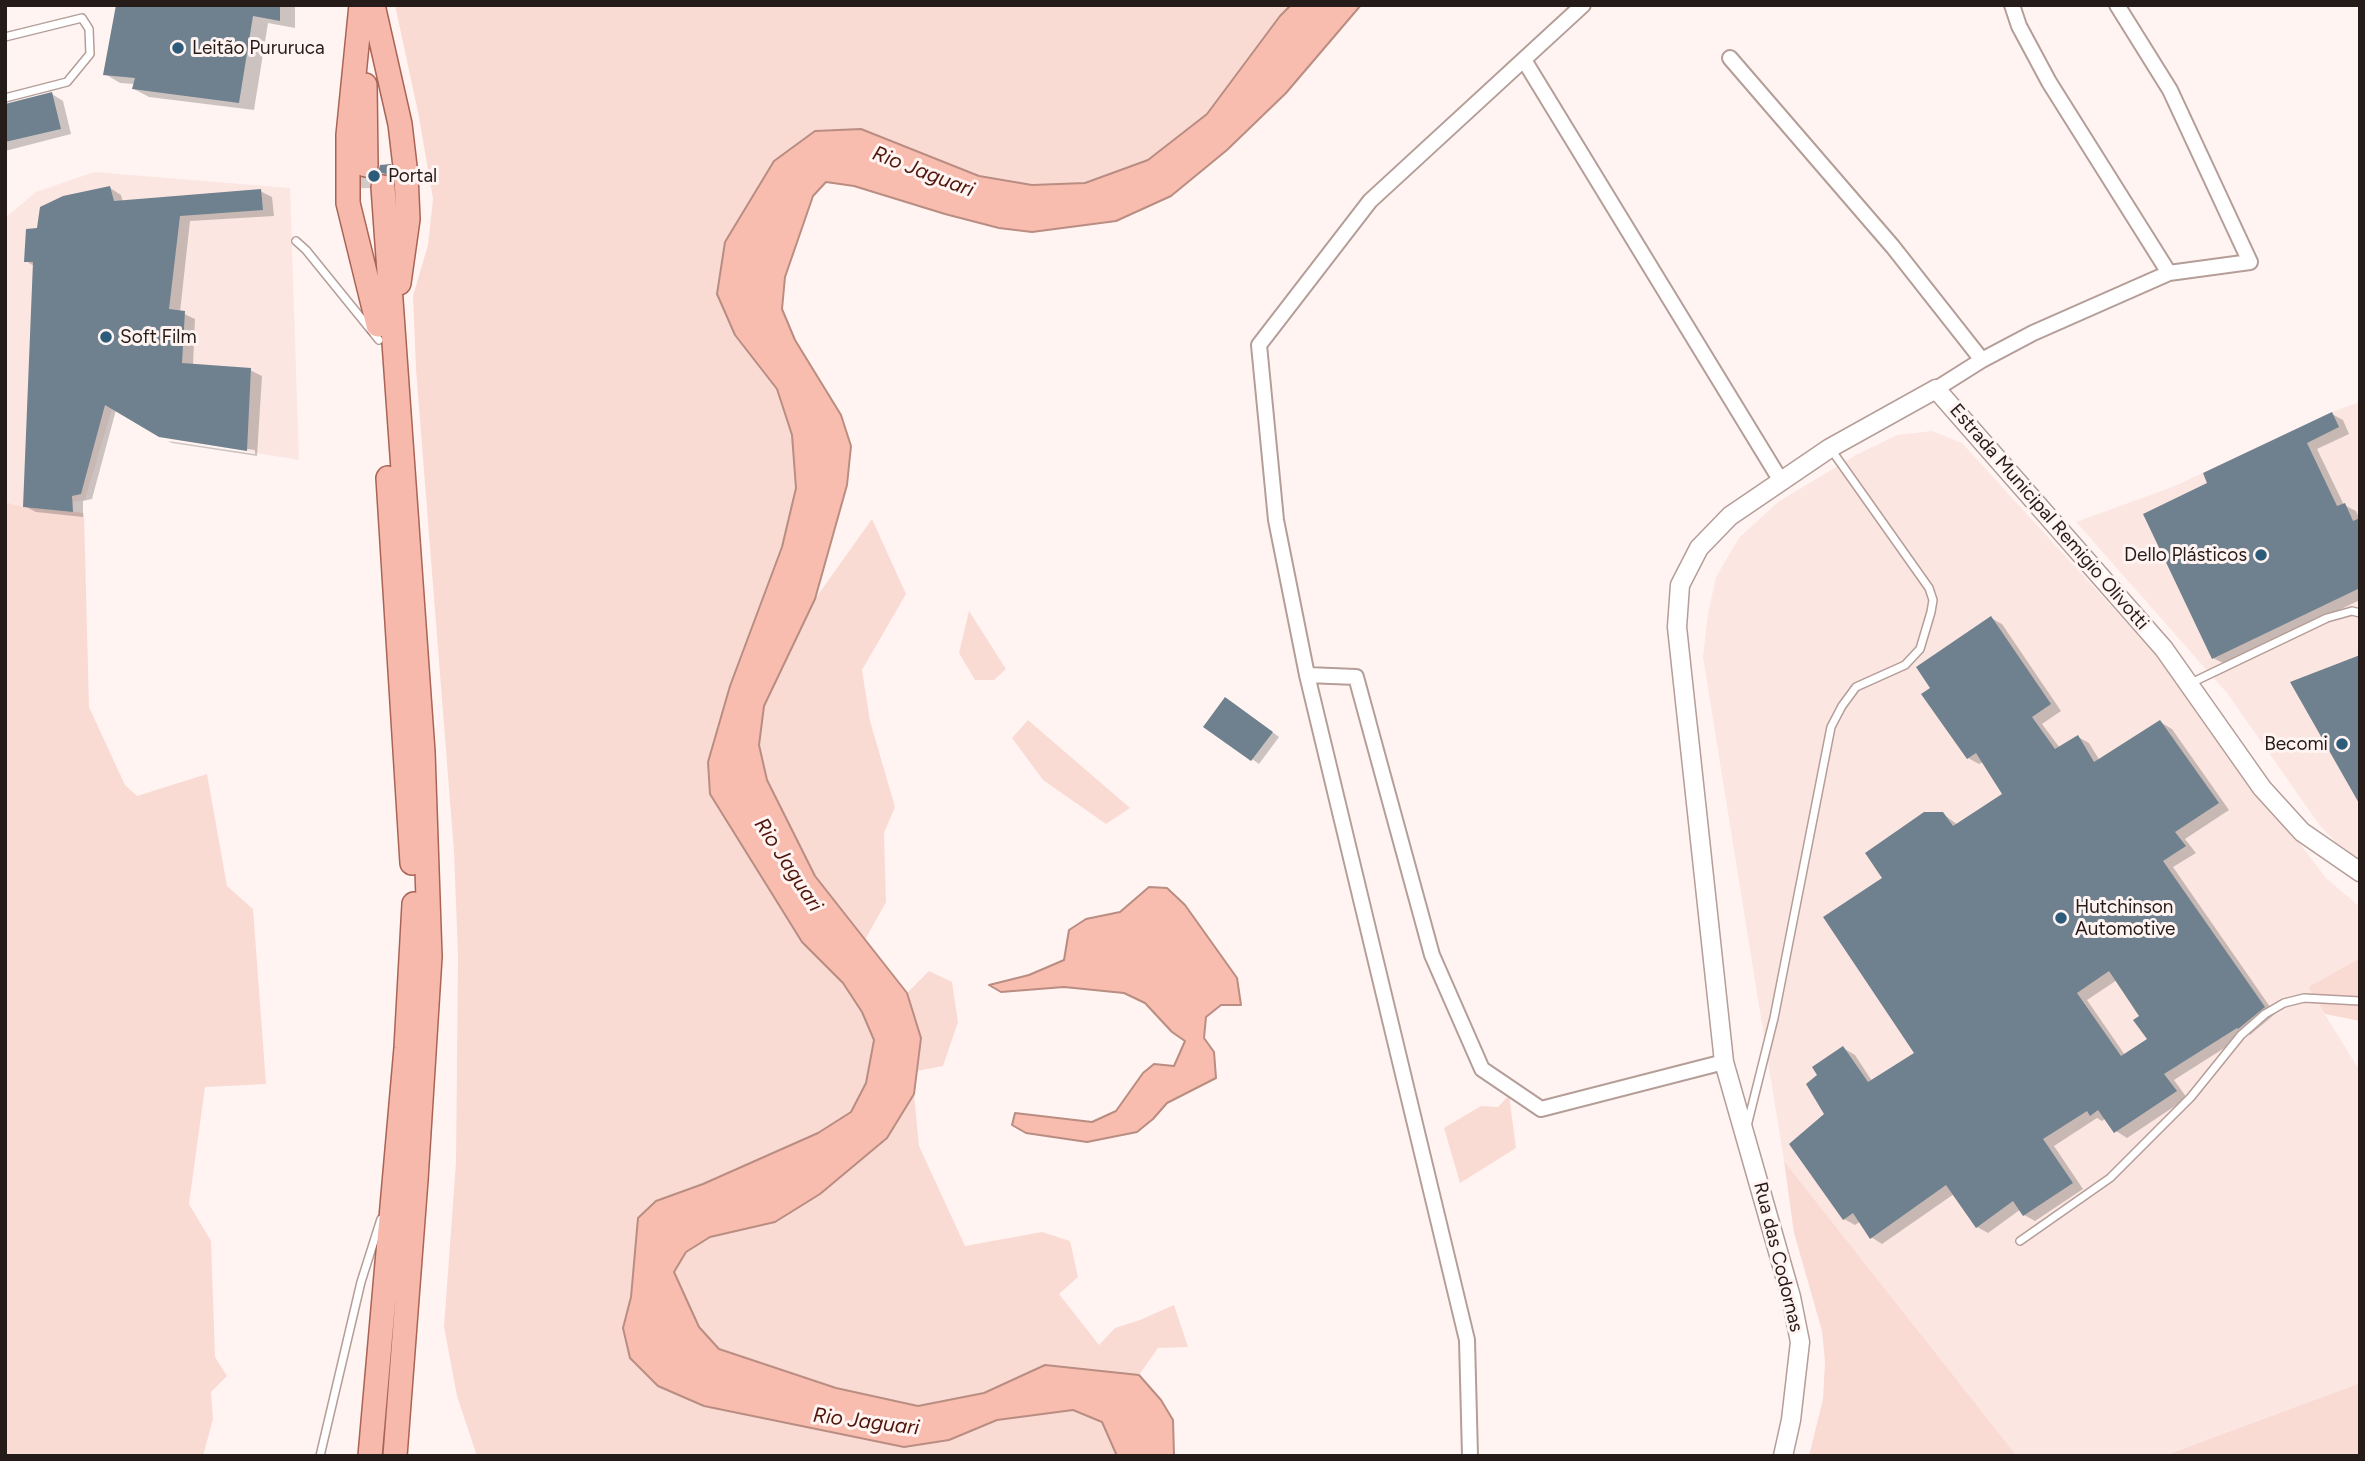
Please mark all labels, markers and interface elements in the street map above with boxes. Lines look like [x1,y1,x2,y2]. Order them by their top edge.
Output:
place label: Leitão Pururuca [192,37,325,59]
marker: Leitão Pururuca [170,40,186,56]
water label: Rio Jaguari [869,141,977,203]
place label: Portal [388,165,437,187]
marker: Portal [366,168,382,184]
place label: Soft Film [120,326,197,348]
marker: Soft Film [98,329,114,345]
street label: Estrada Municipal Remigio Olivotti [1945,399,2153,635]
place label: Dello Plásticos [2124,544,2247,566]
marker: Dello Plásticos [2253,547,2269,563]
place label: Becomi [2264,733,2328,755]
marker: Becomi [2334,736,2350,752]
water label: Rio Jaguari [748,813,828,917]
place label: Hutchinson Automotive [2075,896,2175,940]
marker: Hutchinson Automotive [2053,910,2069,926]
street label: Rua das Codornas [1748,1180,1808,1334]
water label: Rio Jaguari [811,1403,921,1441]

